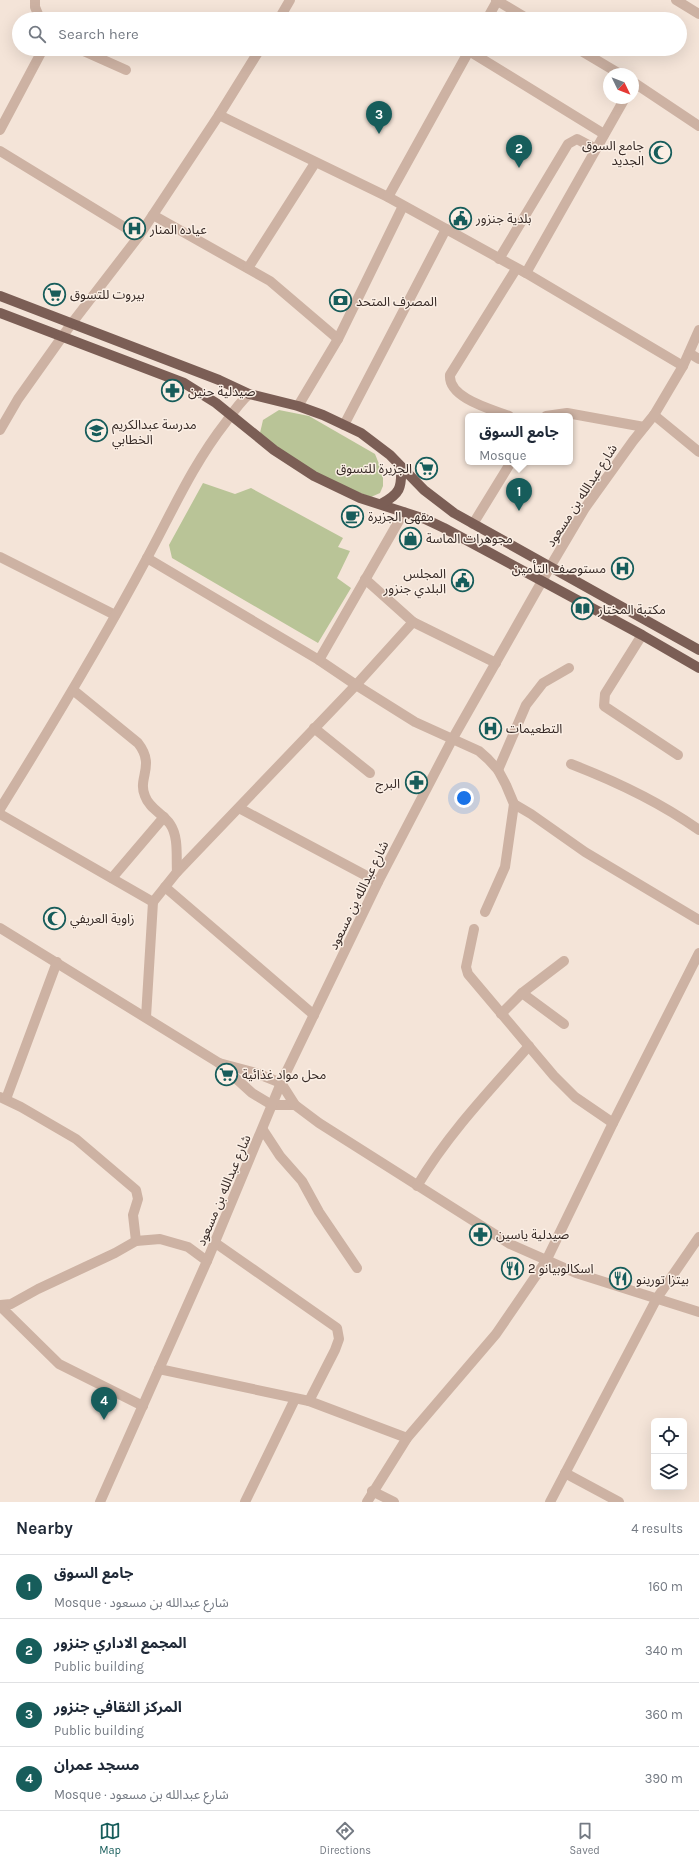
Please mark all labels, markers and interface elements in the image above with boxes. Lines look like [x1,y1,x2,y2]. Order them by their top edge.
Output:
search box [12,12,687,56]
icon: search [26,23,48,45]
text: Search here [58,25,139,43]
north arrow [603,68,639,104]
pin: 3 [366,101,392,134]
pin: 2 [506,135,532,168]
place label: جامع السوق الجديد [582,138,644,168]
mosque icon: جامع السوق الجديد [647,139,673,165]
public building icon: بلدية جنزور [448,205,474,231]
place label: بلدية جنزور [475,211,531,226]
hospital icon: عياده المنار [122,216,148,242]
place label: عياده المنار [149,222,207,237]
supermarket icon: بيروت للتسوق [42,281,68,307]
place label: بيروت للتسوق [70,287,145,302]
bank icon: المصرف المتحد [327,288,353,314]
place label: المصرف المتحد [356,294,437,309]
pharmacy icon: صيدلية حنين [159,378,185,404]
place label: صيدلية حنين [188,384,256,400]
popup [465,413,573,465]
place label: مدرسة عبدالكريم الخطابي [112,417,197,450]
school or university icon: مدرسة عبدالكريم الخطابي [84,418,110,444]
text: جامع السوق [479,423,559,441]
street label: شارع عبدالله بن مسعود [543,441,623,551]
text: Mosque [479,448,526,463]
supermarket icon: الجزيرة للتسوق [414,455,440,481]
place label: الجزيرة للتسوق [336,461,412,476]
pin: 1 [506,478,532,511]
cafe icon: مقهى الجزيرة [339,503,365,529]
place label: مقهى الجزيرة [368,509,434,525]
shop icon: مجوهرات الماسة [397,525,423,551]
place label: مجوهرات الماسة [426,531,513,546]
hospital icon: مستوصف التأمين [609,555,635,581]
place label: مستوصف التأمين [512,560,606,577]
place label: المجلس البلدي جنزور [382,566,446,599]
public building icon: المجلس البلدي جنزور [449,567,475,593]
library icon: مكتبة المختار [570,596,596,622]
place label: مكتبة المختار [597,602,666,617]
hospital icon: التطعيمات [477,715,503,741]
place label: التطعيمات [506,721,562,736]
pharmacy icon: البرج [403,770,429,796]
place label: البرج [376,776,400,794]
your location [454,788,474,808]
street label: شارع عبدالله بن مسعود [326,838,394,953]
mosque icon: زاوية العريفي [42,905,68,931]
place label: زاوية العريفي [70,911,135,929]
supermarket icon: محل مواد غذائية [213,1061,239,1087]
place label: محل مواد غذائية [242,1067,326,1083]
street label: شارع عبدالله بن مسعود [193,1132,256,1249]
pharmacy icon: صيدلية ياسين [468,1221,494,1247]
place label: صيدلية ياسين [496,1227,570,1243]
restaurant icon: اسكالوبيانو 2 [499,1255,525,1281]
place label: اسكالوبيانو 2 [528,1261,594,1276]
restaurant icon: بيتزا تورينو [607,1266,633,1292]
place label: بيتزا تورينو [636,1272,689,1287]
pin: 4 [91,1387,117,1420]
map controls [651,1418,687,1490]
button: locate [651,1418,687,1454]
button: layers [651,1454,687,1490]
text: Nearby [16,1518,73,1538]
text: 4 results [631,1521,683,1536]
text: جامع السوق [54,1564,133,1582]
text: 1 [27,1579,31,1594]
text: 160 m [648,1579,683,1594]
text: Mosque · شارع عبدالله بن مسعود [54,1595,229,1610]
text: المجمع الاداري جنزور [54,1634,187,1652]
text: 2 [25,1643,33,1658]
text: 340 m [645,1643,683,1658]
text: Public building [54,1659,144,1674]
text: المركز الثقافي جنزور [54,1698,182,1716]
text: 3 [25,1707,33,1722]
text: 360 m [645,1707,683,1722]
text: Public building [54,1723,144,1738]
text: مسجد عمران [54,1756,140,1774]
text: 4 [25,1771,33,1786]
text: 390 m [645,1771,683,1786]
text: Mosque · شارع عبدالله بن مسعود [54,1787,229,1802]
tab: Map [99,1820,121,1857]
tab: Directions [319,1820,371,1857]
tab: Saved [569,1820,600,1857]

